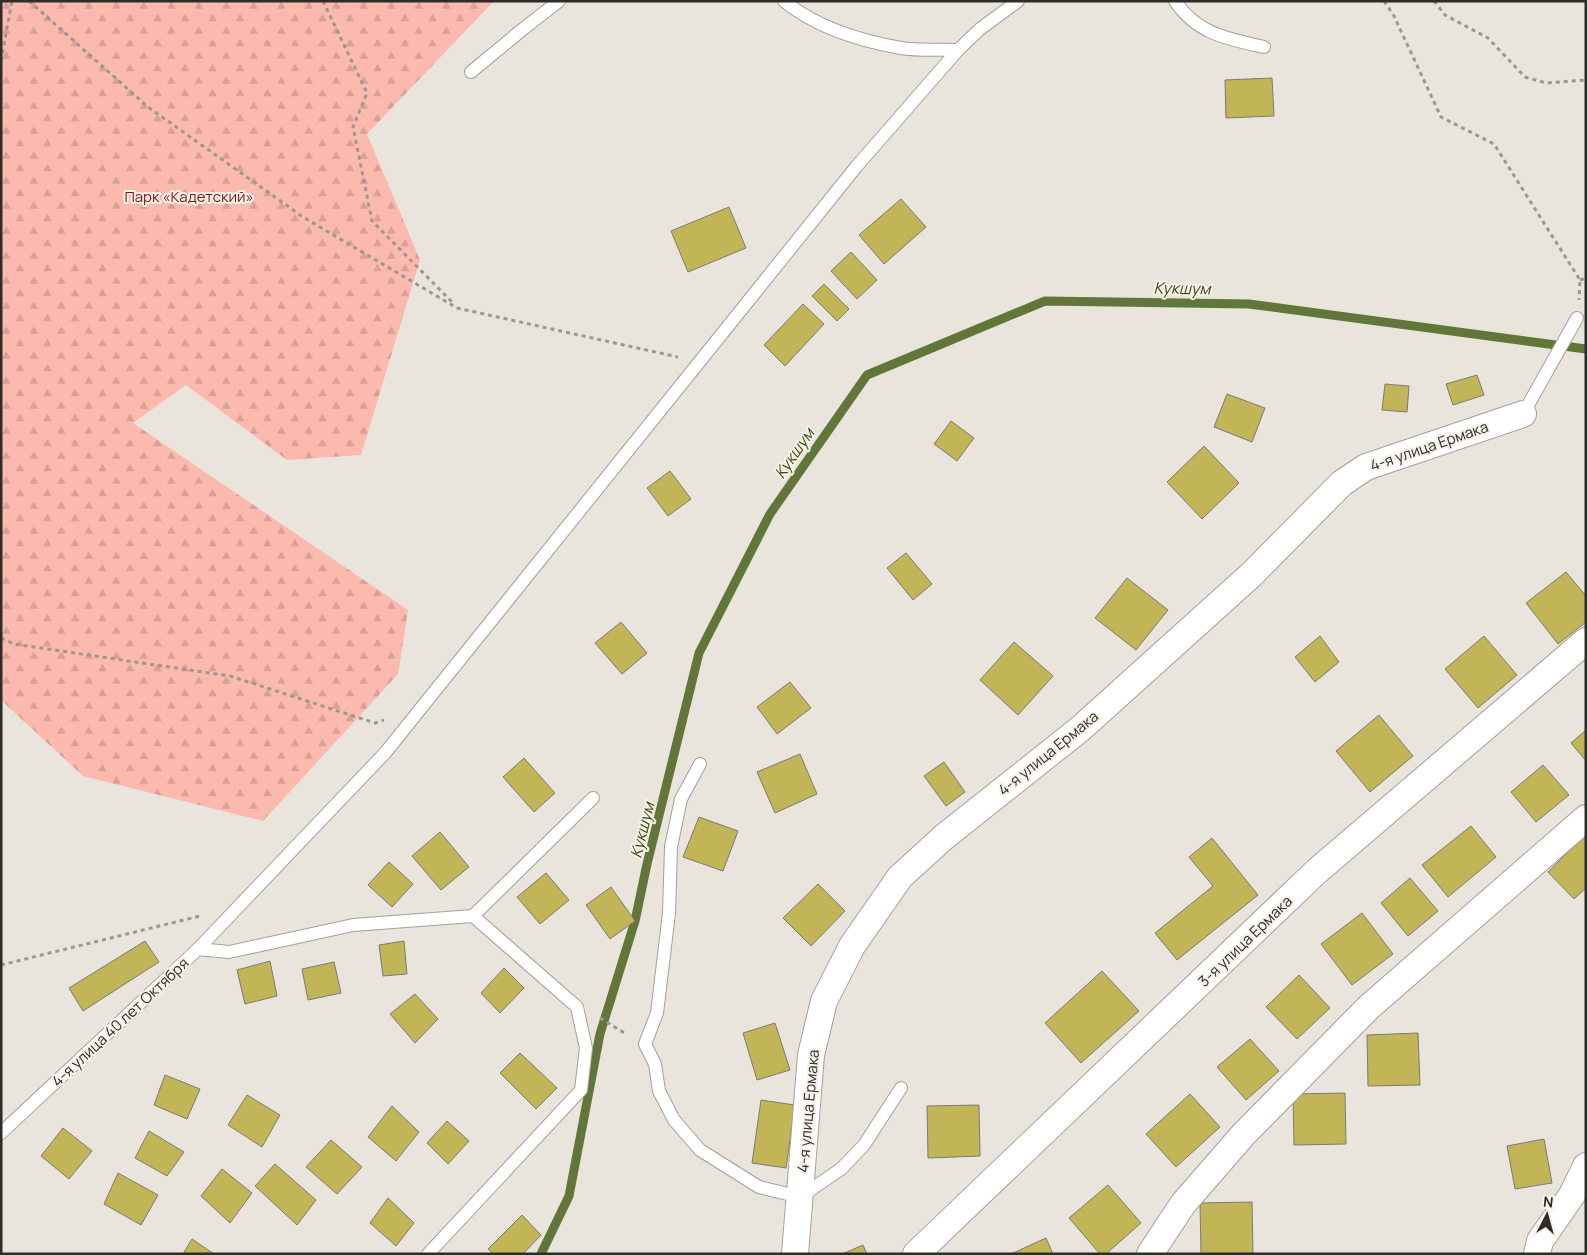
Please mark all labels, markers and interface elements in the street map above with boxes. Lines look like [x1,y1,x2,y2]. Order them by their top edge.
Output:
park label: Парк «Кадетский» [124,186,254,207]
water label: Кукшум [1153,277,1213,300]
street label: 4-я улица Ермака [1367,416,1491,476]
water label: Кукшум [769,422,820,483]
street label: 4-я улица Ермака [993,706,1103,800]
water label: Кукшум [624,798,660,860]
street label: 3-я улица Ермака [1193,891,1297,991]
street label: 4-я улица 40 лет Октября [47,953,193,1091]
street label: 4-я улица Ермака [792,1048,824,1174]
north arrow [1522,1190,1572,1240]
text: N [1542,1192,1554,1212]

